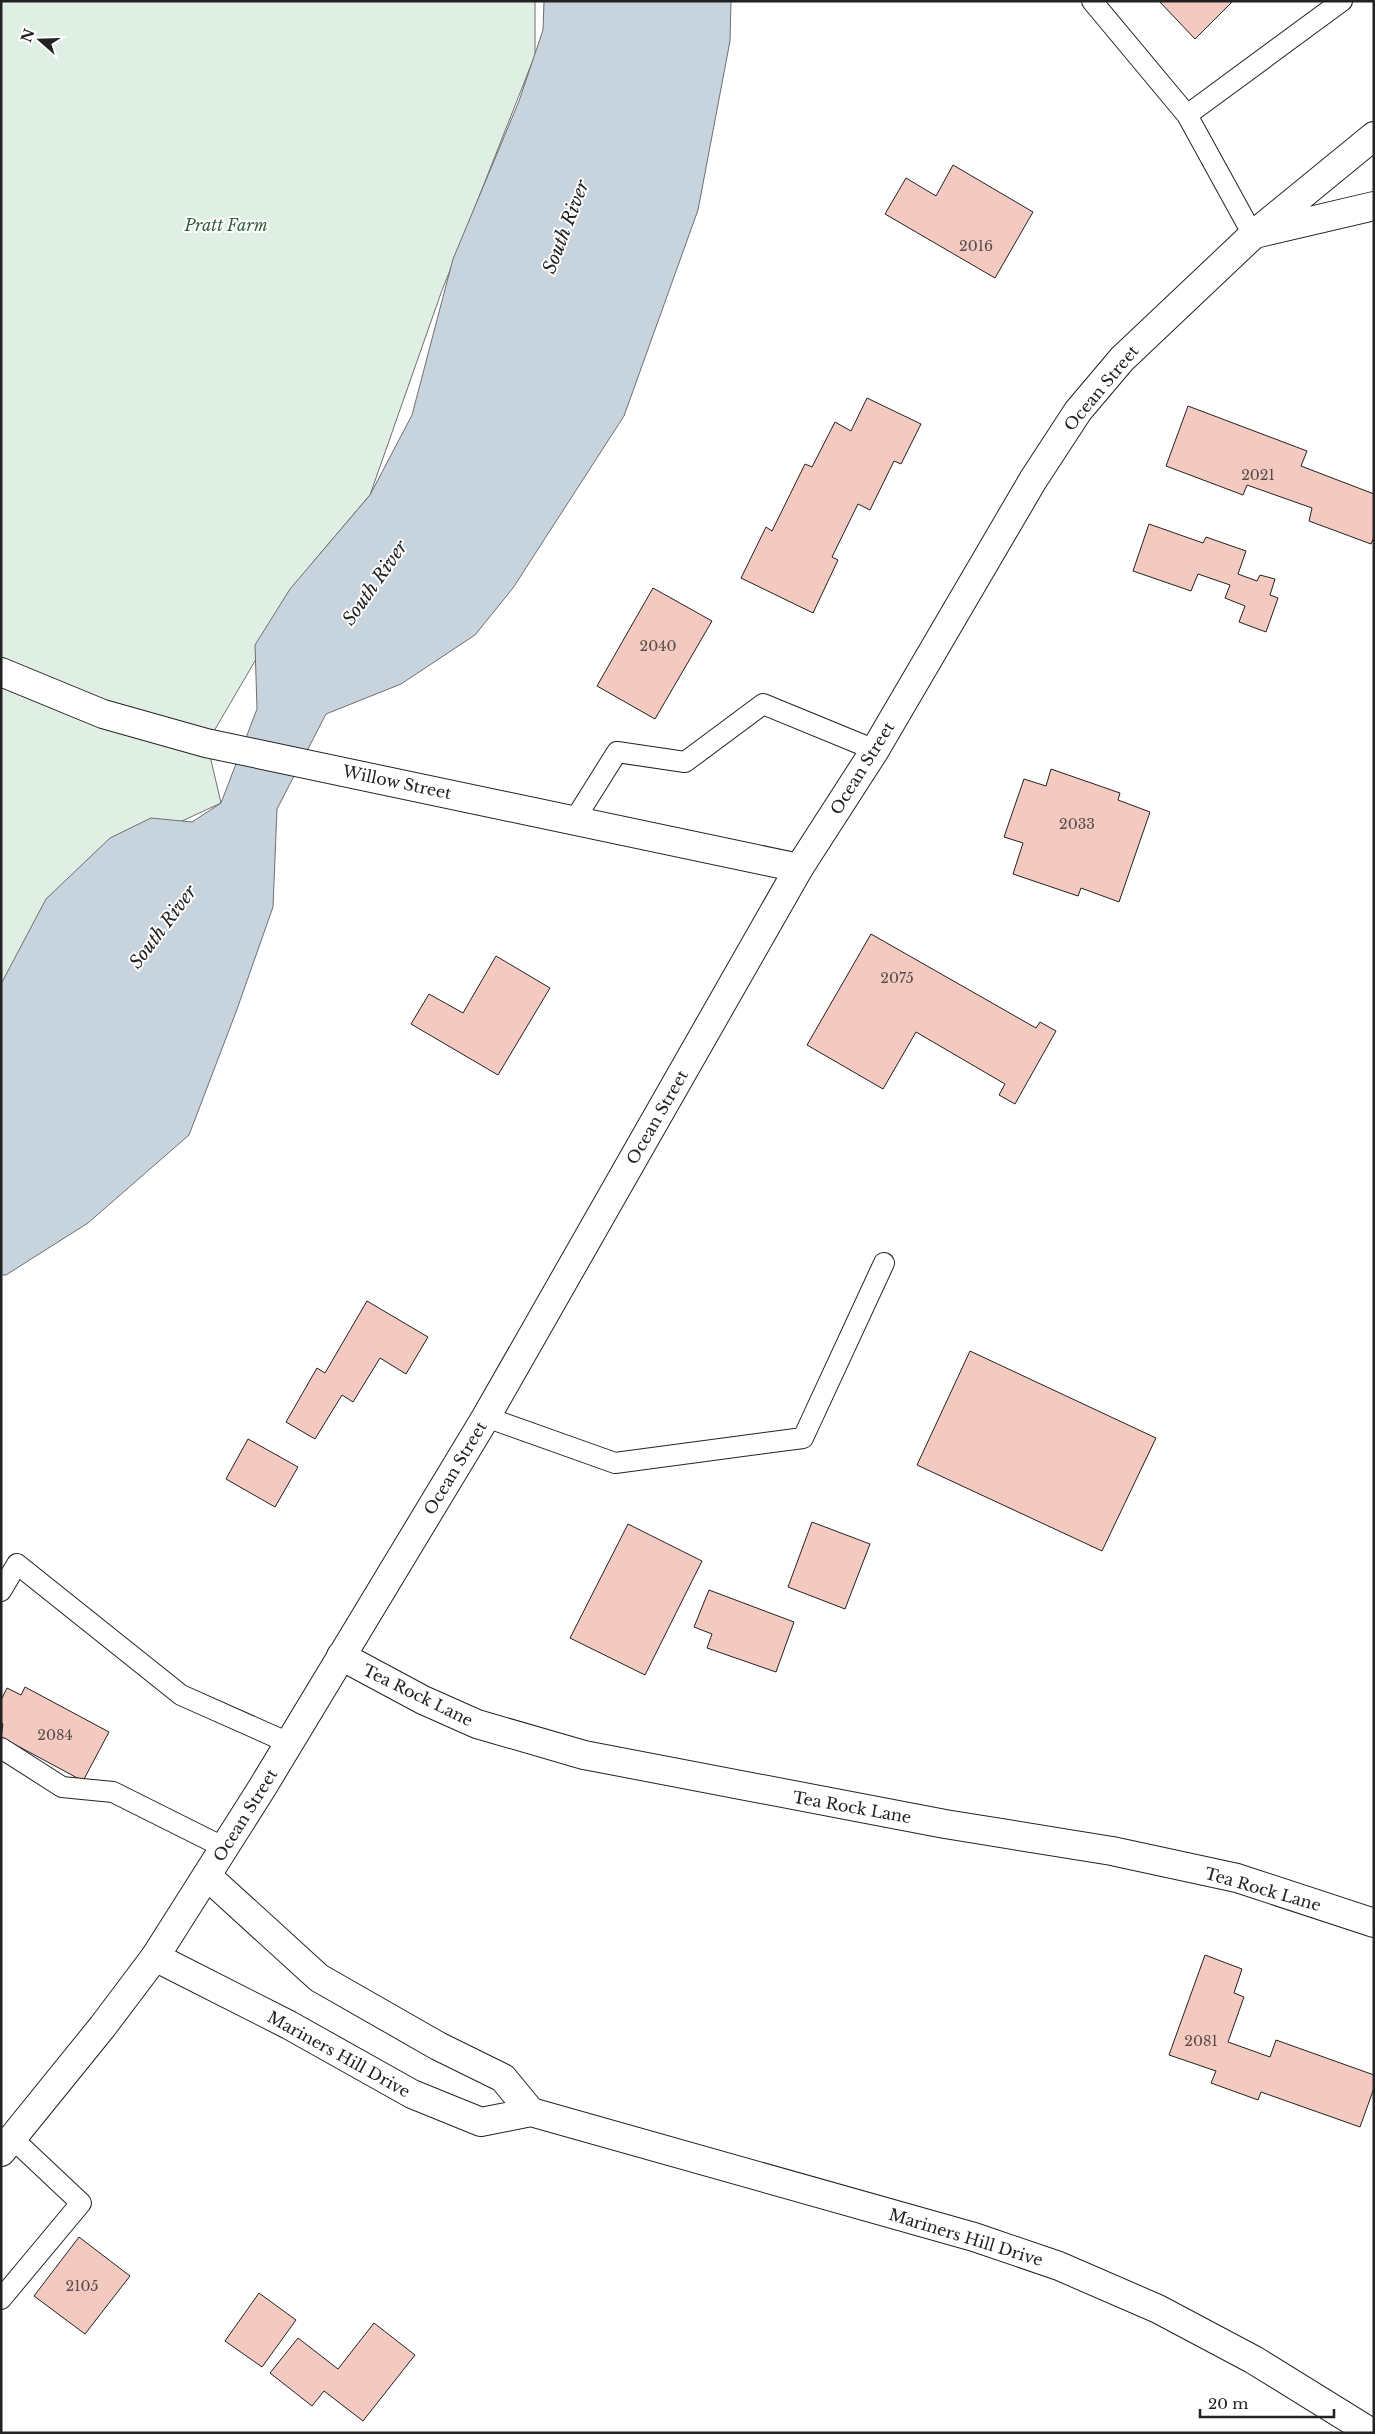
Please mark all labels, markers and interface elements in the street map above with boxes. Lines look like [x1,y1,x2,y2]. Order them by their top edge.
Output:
north arrow [15,15,65,65]
text: N [17,26,38,45]
water label: South River [538,176,594,277]
park label: Pratt Farm [183,215,268,235]
house number: 2016 [959,237,993,255]
street label: Ocean Street [1059,341,1143,435]
house number: 2021 [1241,466,1275,484]
water label: South River [338,536,413,630]
house number: 2040 [640,637,676,655]
street label: Ocean Street [826,718,898,818]
street label: Willow Street [340,761,453,803]
house number: 2033 [1059,815,1095,833]
water label: South River [125,880,202,973]
house number: 2075 [880,969,914,987]
street label: Ocean Street [622,1066,692,1168]
street label: Ocean Street [419,1418,491,1518]
street label: Tea Rock Lane [360,1660,476,1730]
house number: 2084 [37,1726,73,1744]
street label: Ocean Street [209,1765,281,1865]
street label: Tea Rock Lane [791,1787,913,1827]
street label: Tea Rock Lane [1203,1863,1323,1915]
street label: Mariners Hill Drive [264,2006,414,2102]
house number: 2081 [1184,2032,1218,2050]
street label: Mariners Hill Drive [887,2204,1045,2270]
house number: 2105 [66,2277,98,2295]
scale bar [1200,2386,1334,2418]
text: 20 m [1208,2394,1248,2413]

